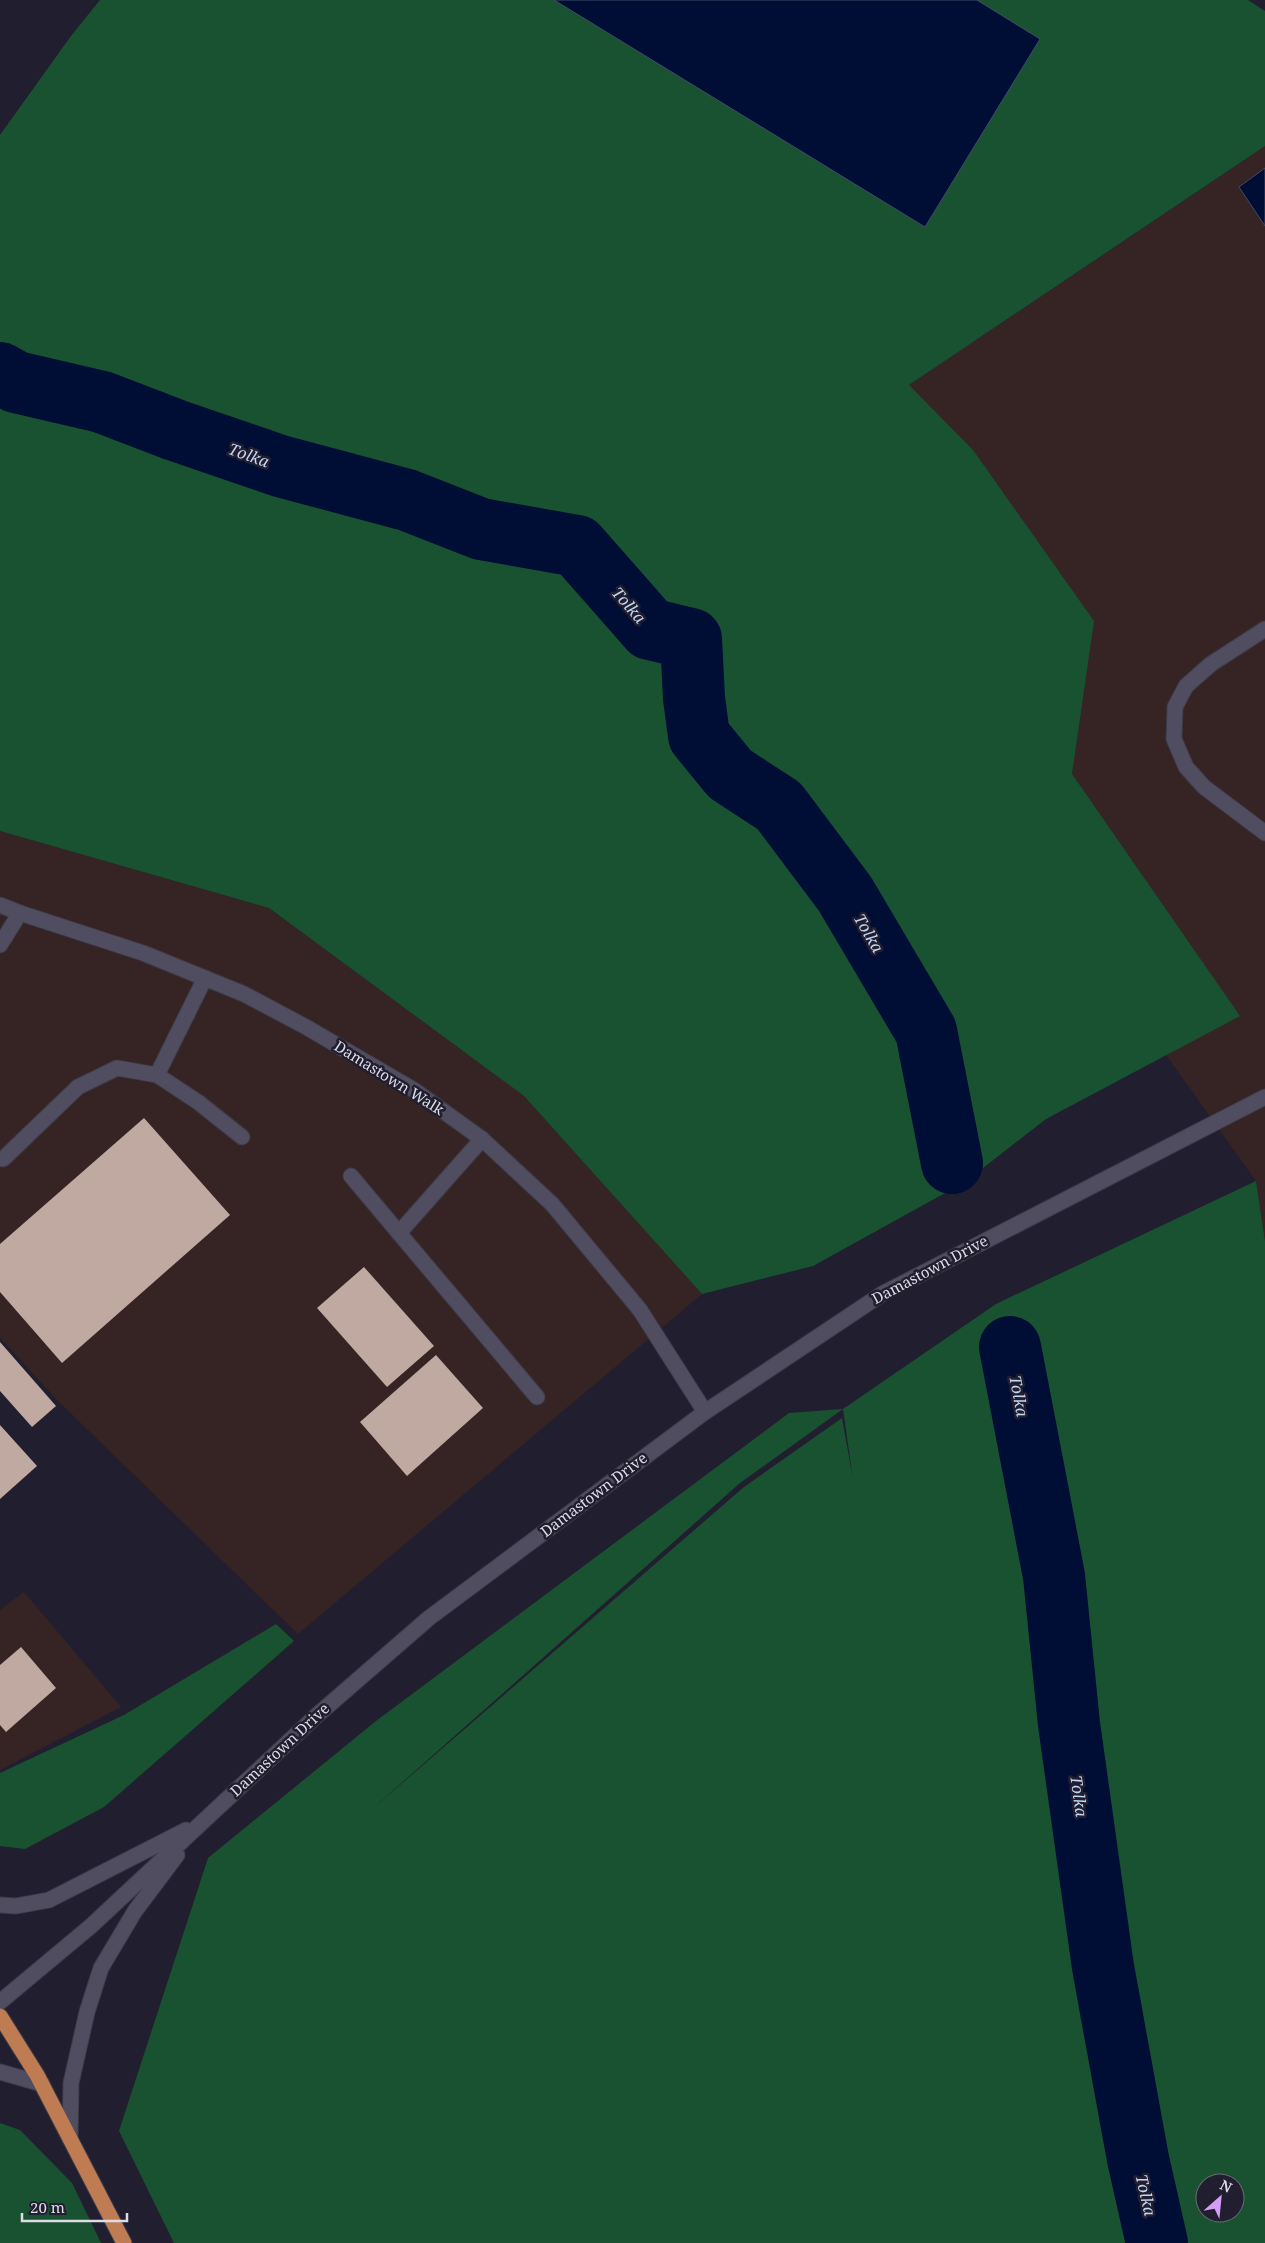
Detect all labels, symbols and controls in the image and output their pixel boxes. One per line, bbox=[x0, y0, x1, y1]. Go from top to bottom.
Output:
water label: Tolka bbox=[226, 438, 273, 473]
water label: Tolka bbox=[607, 582, 651, 629]
water label: Tolka bbox=[849, 909, 889, 957]
street label: Damastown Walk bbox=[331, 1035, 448, 1119]
street label: Damastown Drive bbox=[868, 1230, 991, 1308]
water label: Tolka bbox=[1004, 1373, 1034, 1419]
street label: Damastown Drive bbox=[536, 1448, 651, 1541]
street label: Damastown Drive bbox=[225, 1698, 333, 1800]
water label: Tolka bbox=[1065, 1774, 1093, 1819]
water label: Tolka bbox=[1131, 2172, 1162, 2219]
north arrow bbox=[1195, 2173, 1245, 2223]
text: N bbox=[1217, 2175, 1235, 2197]
scale bar bbox=[22, 2190, 128, 2222]
text: 20 m bbox=[30, 2197, 65, 2217]

